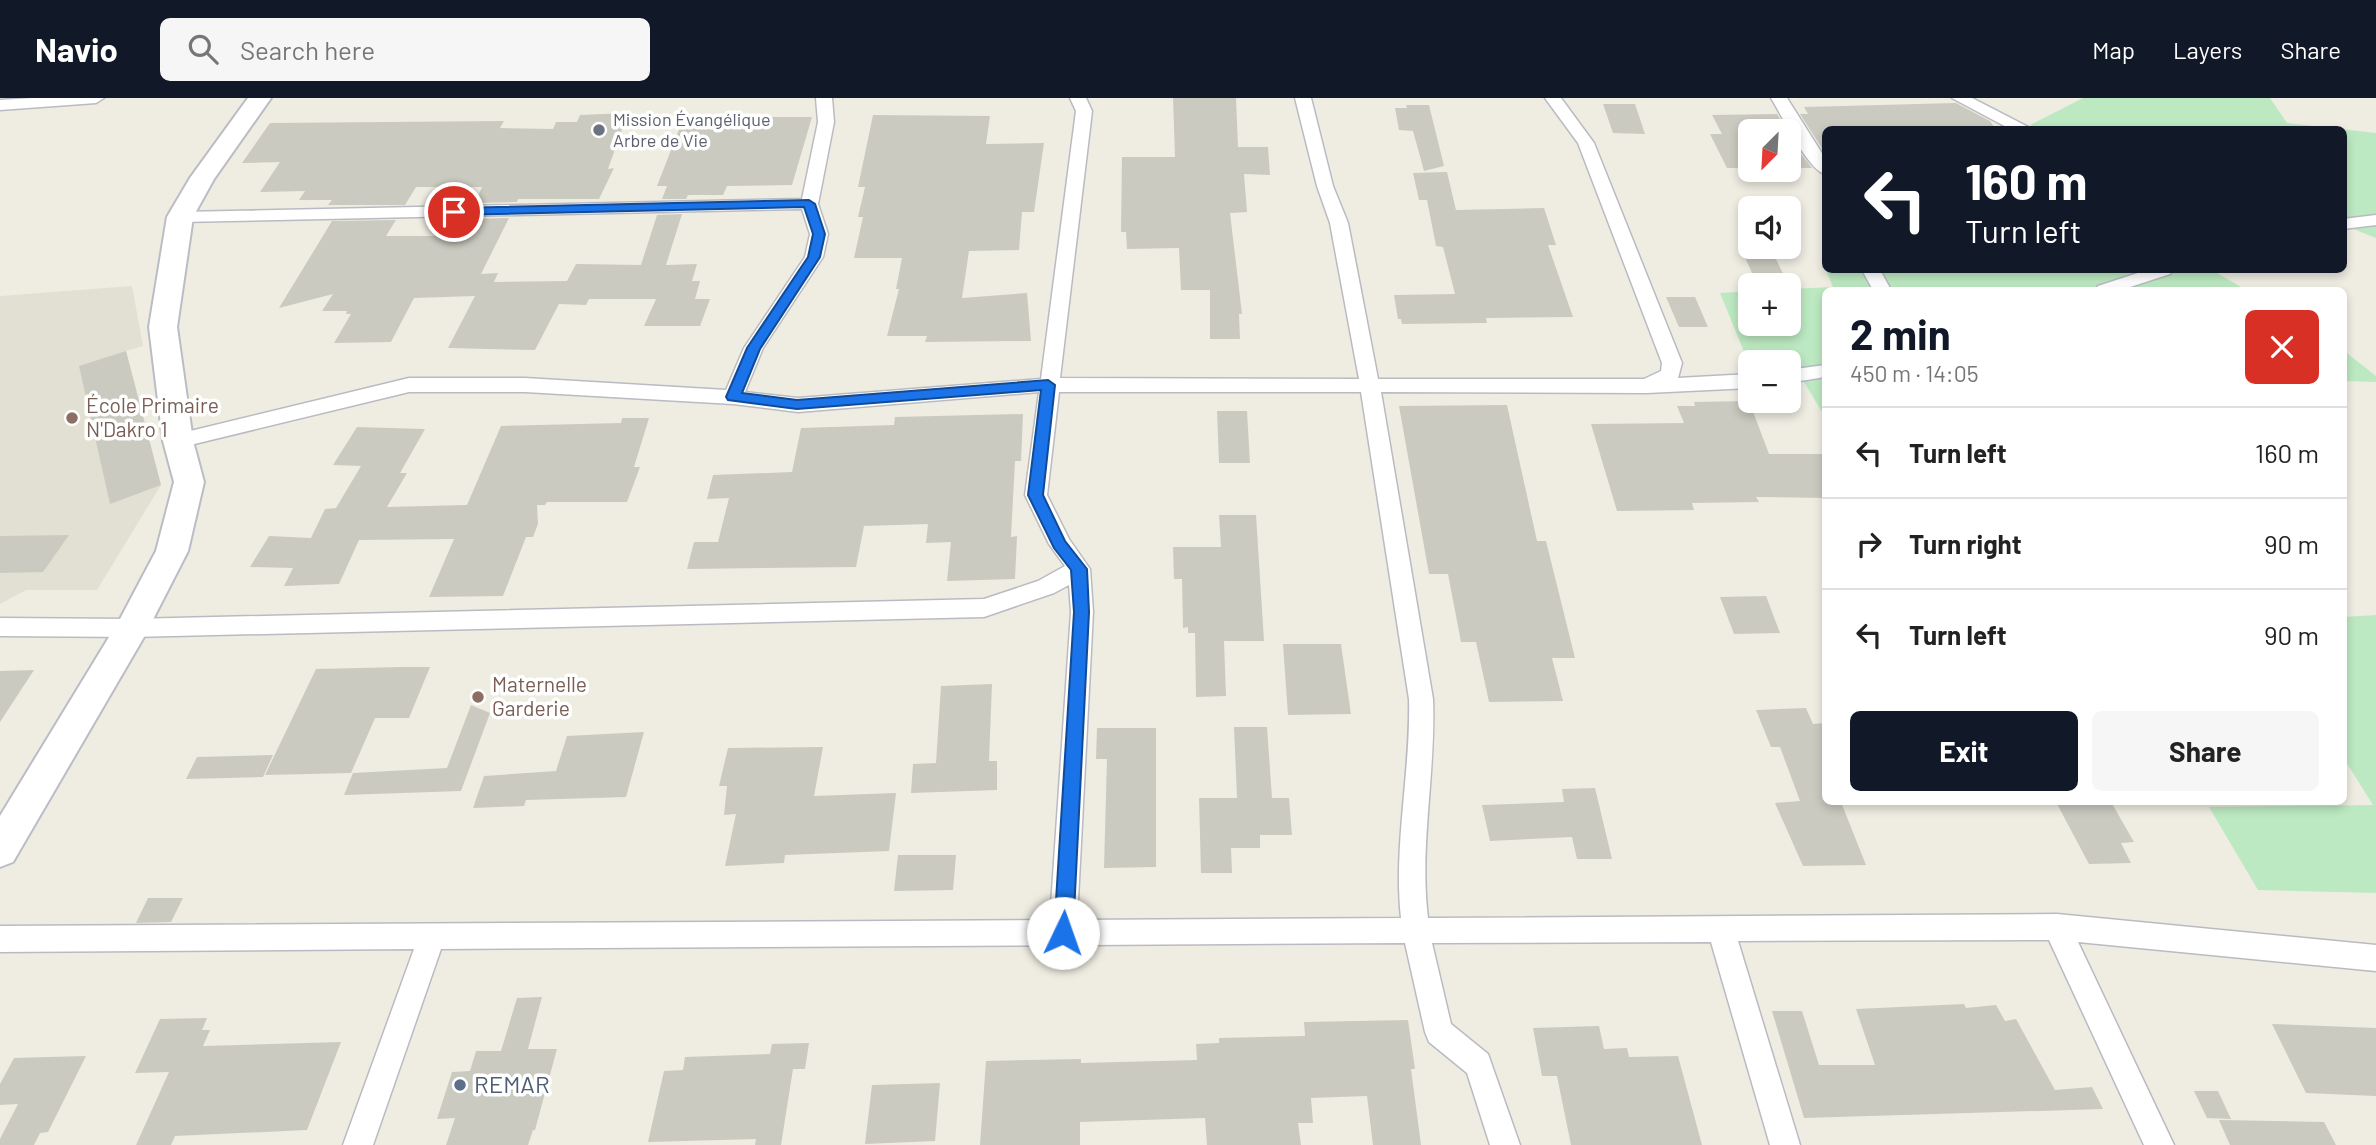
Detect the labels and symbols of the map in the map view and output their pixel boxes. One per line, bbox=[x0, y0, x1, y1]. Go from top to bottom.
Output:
place label: Mission Évangélique Arbre de Vie bbox=[613, 108, 770, 151]
north arrow bbox=[1738, 119, 1801, 182]
marker: Mission Évangélique Arbre de Vie bbox=[591, 122, 607, 138]
pin bbox=[424, 182, 484, 242]
place label: École Primaire N'Dakro 1 bbox=[86, 392, 219, 441]
marker: École Primaire N'Dakro 1 bbox=[64, 410, 80, 426]
place label: Maternelle Garderie bbox=[492, 671, 587, 720]
marker: Maternelle Garderie bbox=[470, 689, 486, 705]
position arrow bbox=[1026, 896, 1100, 970]
place label: REMAR bbox=[474, 1069, 550, 1098]
marker: REMAR bbox=[452, 1077, 468, 1093]

